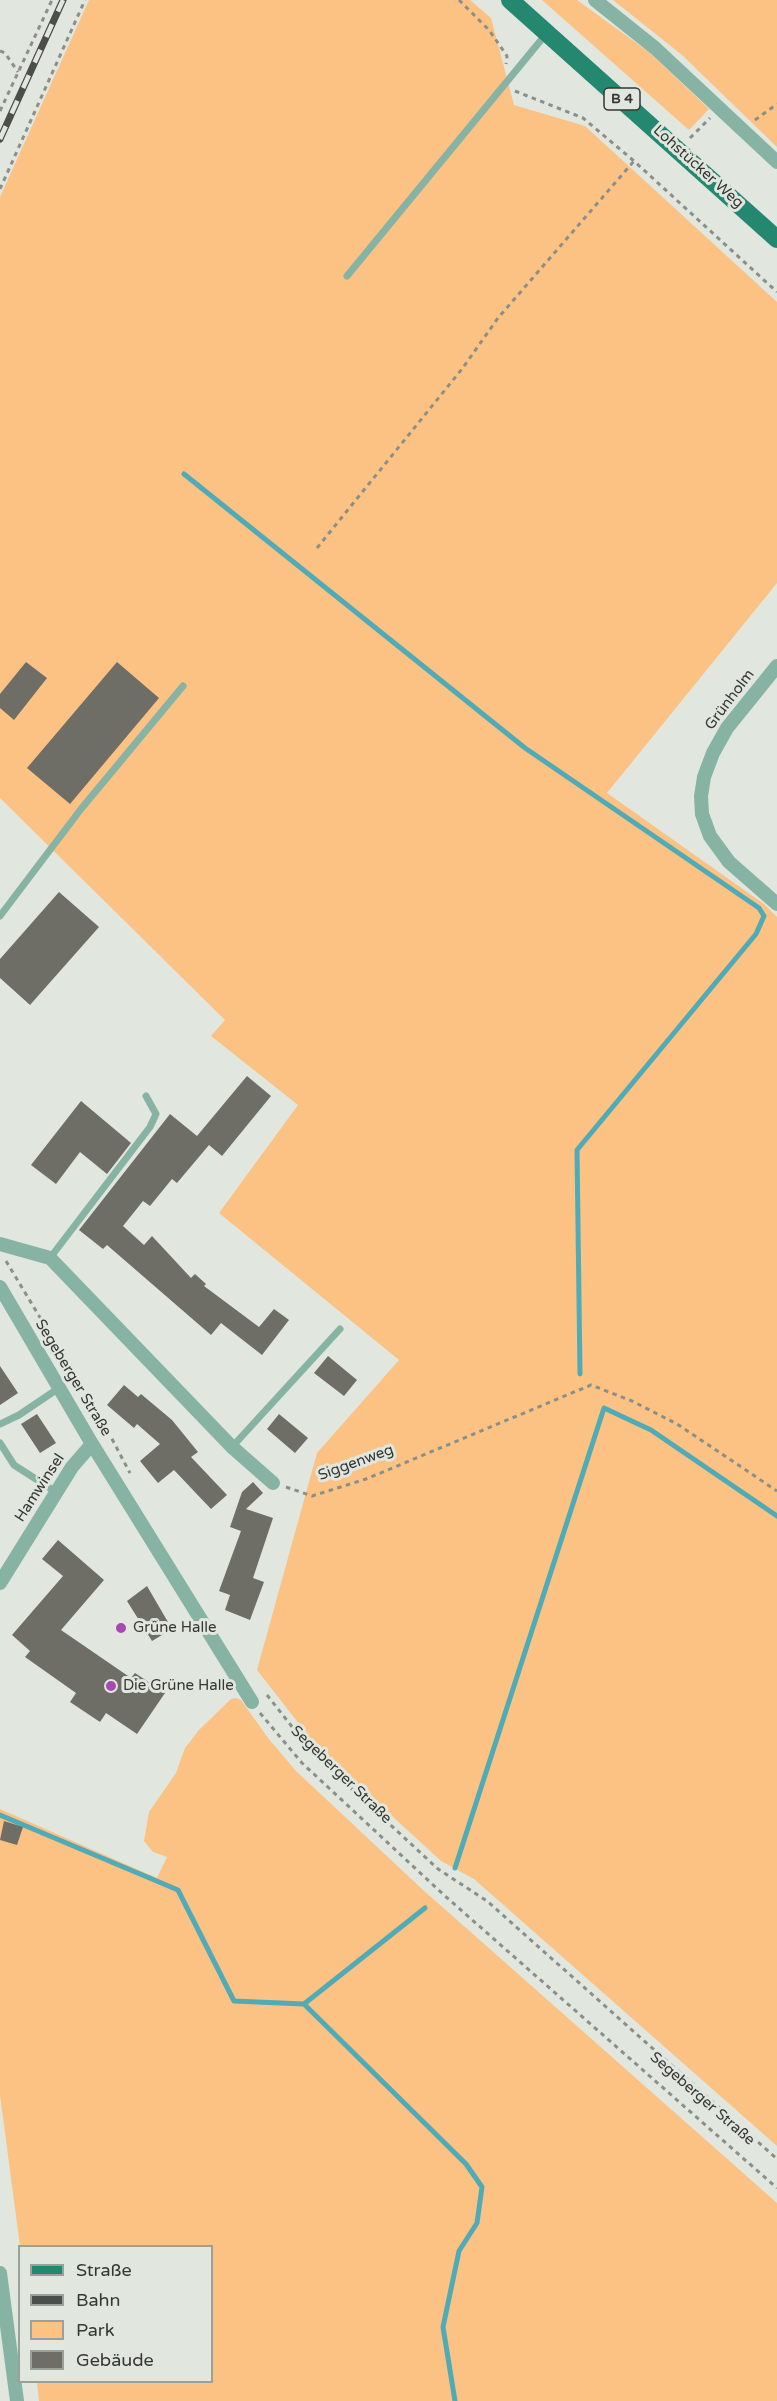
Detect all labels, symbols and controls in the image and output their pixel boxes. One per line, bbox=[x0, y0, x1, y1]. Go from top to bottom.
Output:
road number: B 4 bbox=[604, 88, 640, 110]
street label: Lohstücker Weg bbox=[649, 122, 747, 212]
street label: Grünholm bbox=[701, 666, 759, 734]
street label: Segeberger Straße bbox=[31, 1316, 115, 1440]
street label: Siggenweg bbox=[316, 1441, 396, 1485]
street label: Hamwinsel bbox=[11, 1451, 69, 1525]
place label: Grüne Halle bbox=[133, 1619, 216, 1637]
marker: Grüne Halle bbox=[114, 1621, 128, 1635]
place label: Die Grüne Halle bbox=[123, 1677, 234, 1695]
marker: Die Grüne Halle bbox=[104, 1679, 118, 1693]
street label: Segeberger Straße bbox=[287, 1722, 395, 1828]
street label: Segeberger Straße bbox=[646, 2049, 758, 2149]
legend bbox=[18, 2245, 213, 2383]
text: Straße bbox=[76, 2259, 132, 2281]
text: Bahn bbox=[76, 2289, 121, 2311]
text: Park bbox=[76, 2319, 114, 2341]
text: Gebäude bbox=[76, 2349, 154, 2371]

